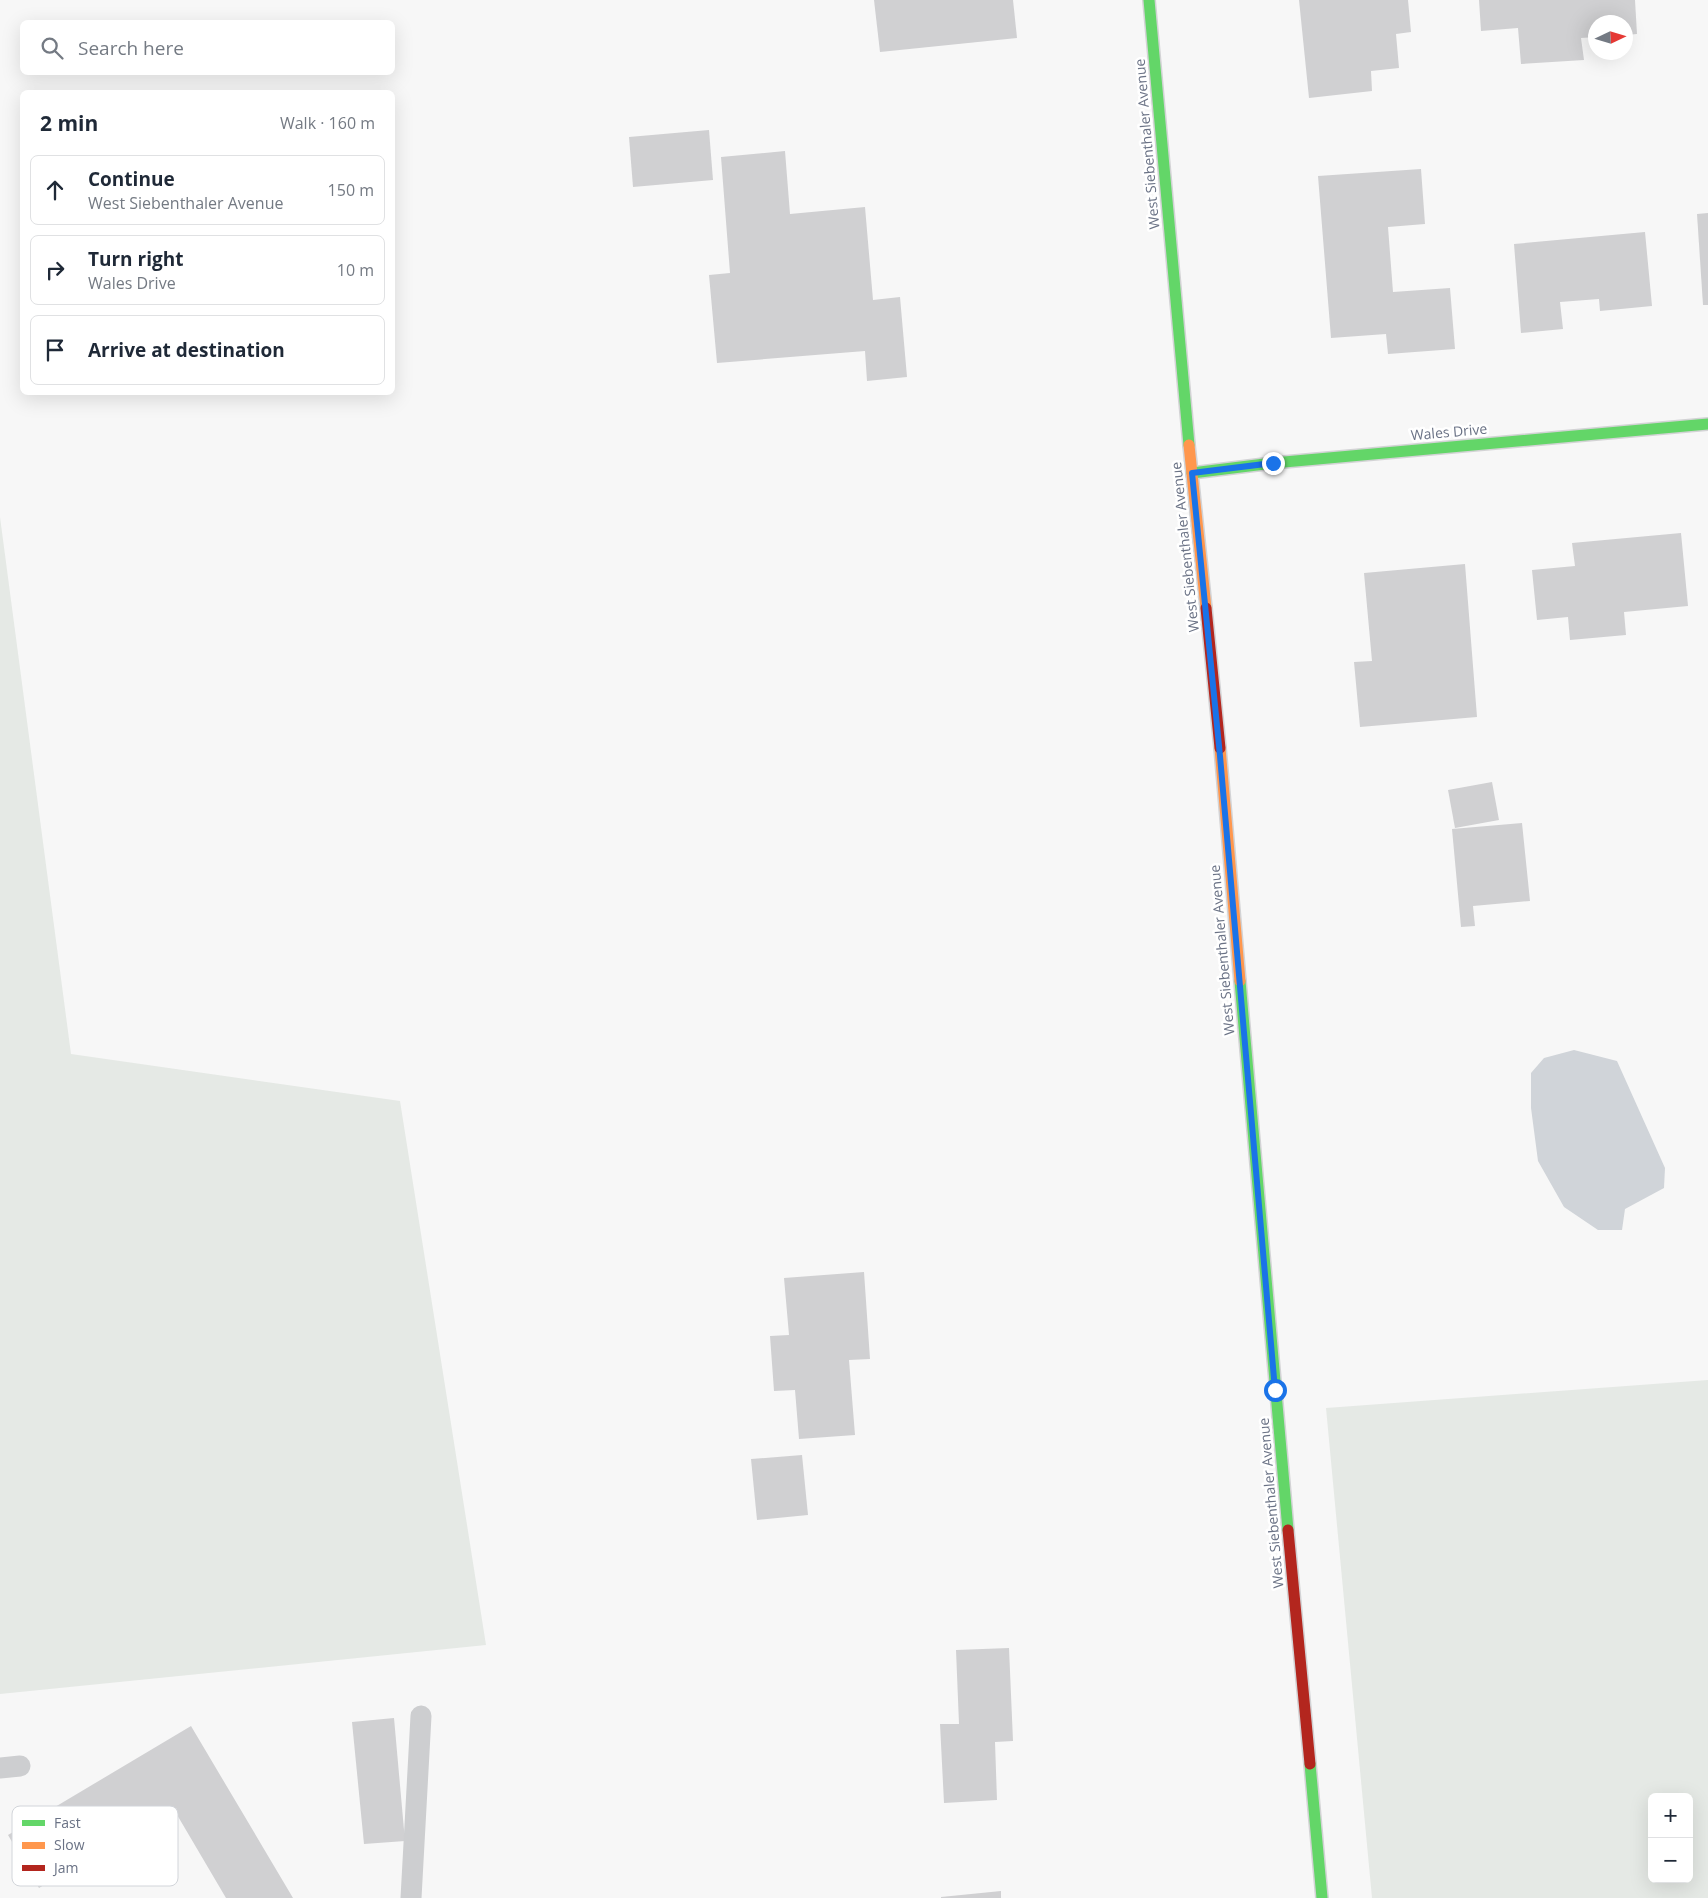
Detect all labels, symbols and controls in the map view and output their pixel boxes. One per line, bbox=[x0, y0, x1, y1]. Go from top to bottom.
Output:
north arrow bbox=[1588, 15, 1633, 60]
search box bbox=[20, 20, 395, 75]
icon: search bbox=[38, 34, 66, 62]
text: Search here bbox=[78, 35, 184, 61]
street label: West Siebenthaler Avenue bbox=[1130, 58, 1163, 230]
text: 2 min bbox=[40, 109, 98, 137]
text: Walk · 160 m bbox=[280, 112, 375, 134]
text: Continue bbox=[88, 166, 175, 192]
icon: ahead bbox=[41, 176, 69, 204]
text: 150 m bbox=[328, 179, 374, 201]
text: West Siebenthaler Avenue bbox=[88, 192, 283, 214]
text: Turn right bbox=[88, 246, 183, 272]
icon: right bbox=[41, 256, 69, 284]
text: 10 m bbox=[337, 259, 374, 281]
text: Wales Drive bbox=[88, 272, 176, 294]
icon: arrive bbox=[41, 336, 69, 364]
text: Arrive at destination bbox=[88, 337, 285, 363]
street label: Wales Drive bbox=[1410, 419, 1488, 444]
route end bbox=[1262, 452, 1285, 475]
street label: West Siebenthaler Avenue bbox=[1166, 461, 1203, 633]
street label: West Siebenthaler Avenue bbox=[1205, 864, 1238, 1036]
route start bbox=[1264, 1379, 1287, 1402]
street label: West Siebenthaler Avenue bbox=[1254, 1417, 1287, 1589]
map controls bbox=[1648, 1793, 1693, 1883]
button: + bbox=[1648, 1793, 1693, 1838]
legend bbox=[12, 1806, 178, 1886]
text: Fast bbox=[54, 1813, 81, 1832]
text: Slow bbox=[54, 1835, 85, 1854]
button: − bbox=[1648, 1838, 1693, 1883]
text: Jam bbox=[52, 1858, 79, 1877]

